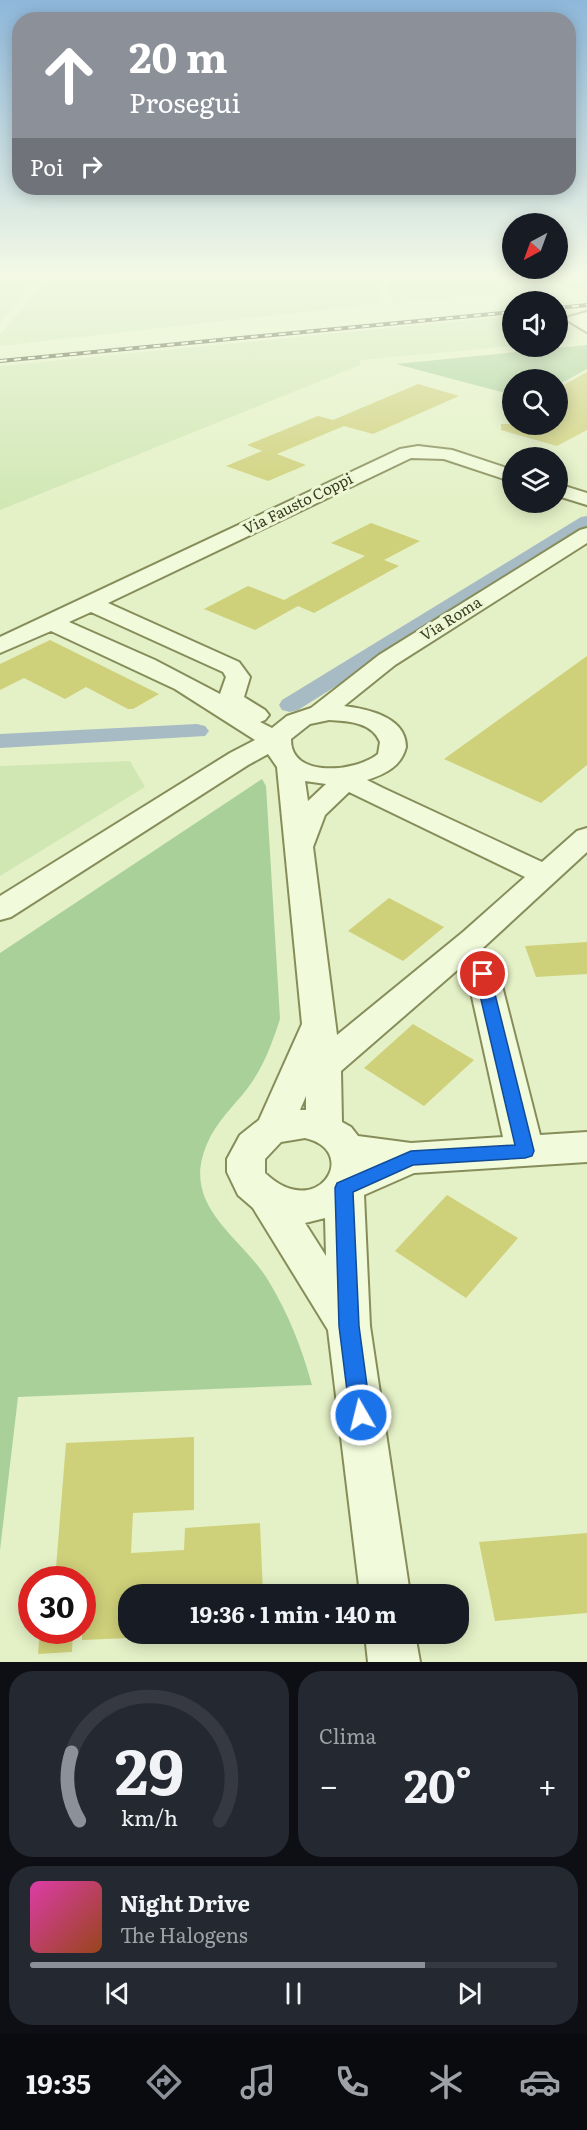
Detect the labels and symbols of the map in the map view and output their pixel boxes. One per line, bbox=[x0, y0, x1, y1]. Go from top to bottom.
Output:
north arrow bbox=[502, 213, 568, 279]
street label: Via Fausto Coppi bbox=[239, 466, 356, 539]
street label: Via Roma bbox=[415, 589, 486, 646]
pin bbox=[457, 948, 508, 999]
position arrow bbox=[329, 1383, 393, 1447]
speed limit sign: 30 bbox=[18, 1566, 96, 1644]

